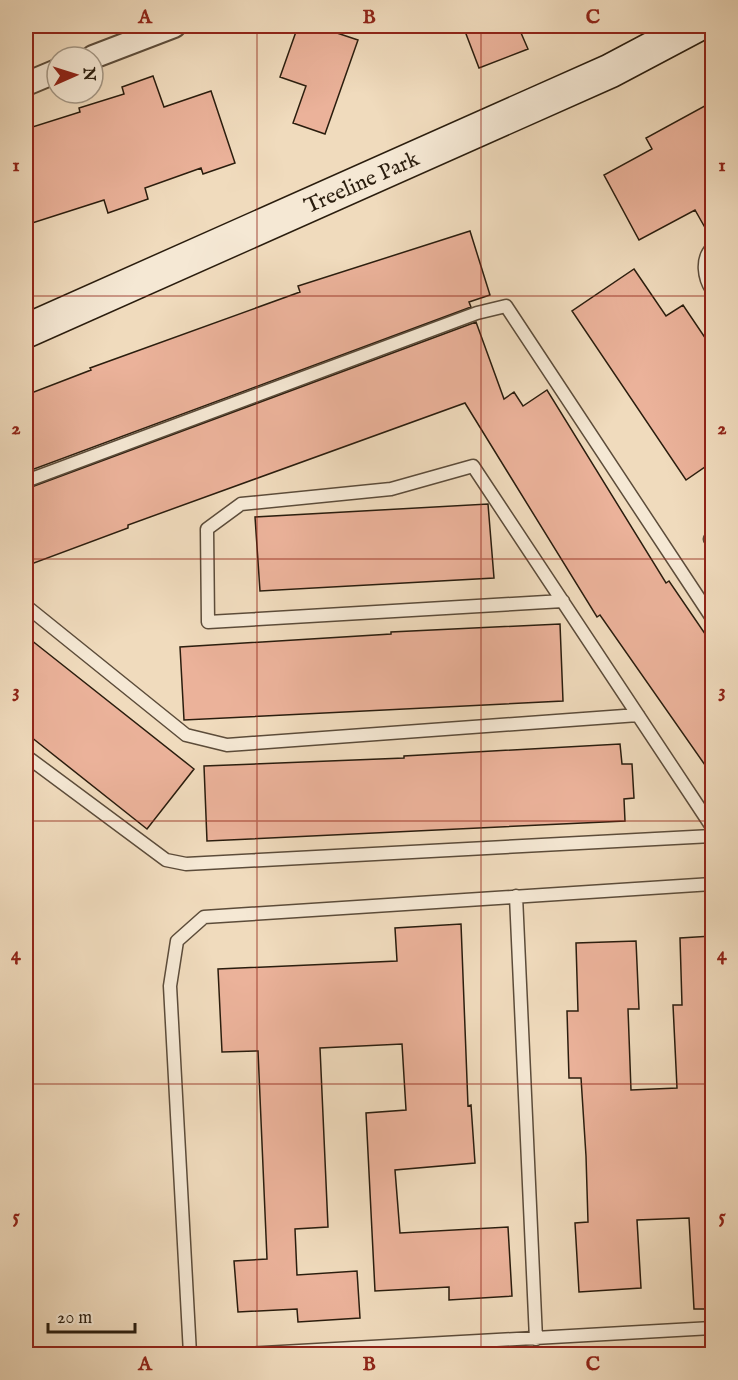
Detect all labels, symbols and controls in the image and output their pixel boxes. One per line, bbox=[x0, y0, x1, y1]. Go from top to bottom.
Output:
text: A bbox=[137, 5, 153, 30]
text: B bbox=[362, 5, 376, 30]
text: C bbox=[586, 5, 600, 30]
north arrow bbox=[45, 45, 105, 105]
text: N bbox=[78, 66, 98, 82]
street label: Treeline Park bbox=[300, 145, 424, 221]
text: 1 bbox=[12, 153, 20, 178]
text: 1 bbox=[718, 153, 726, 178]
text: 2 bbox=[11, 416, 21, 441]
text: 2 bbox=[717, 416, 727, 441]
text: 3 bbox=[12, 679, 20, 704]
text: 3 bbox=[718, 679, 726, 704]
text: 4 bbox=[11, 942, 22, 967]
text: 4 bbox=[717, 942, 728, 967]
text: 5 bbox=[12, 1204, 20, 1229]
text: 5 bbox=[718, 1204, 726, 1229]
scale bar bbox=[48, 1296, 135, 1334]
text: 20 m bbox=[57, 1307, 92, 1330]
text: A bbox=[137, 1352, 153, 1377]
text: B bbox=[362, 1352, 376, 1377]
text: C bbox=[586, 1352, 600, 1377]

